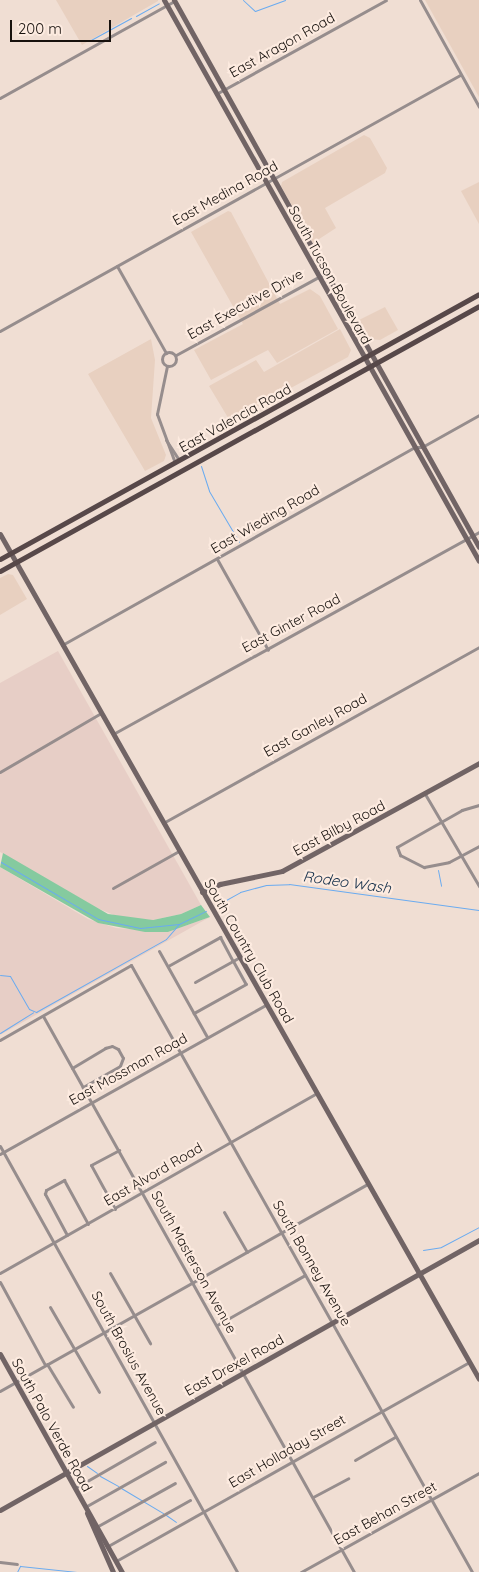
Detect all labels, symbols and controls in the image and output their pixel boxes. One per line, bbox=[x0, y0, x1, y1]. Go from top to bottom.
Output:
street label: East Aragon Road bbox=[226, 9, 338, 81]
scale bar bbox=[12, 10, 114, 42]
text: 200 m bbox=[18, 19, 62, 38]
street label: East Medina Road bbox=[169, 157, 281, 229]
street label: South Tucson Boulevard bbox=[285, 203, 375, 347]
street label: East Executive Drive bbox=[184, 265, 306, 343]
street label: East Valencia Road bbox=[176, 380, 294, 456]
street label: East Wieding Road bbox=[208, 481, 322, 557]
street label: East Ginter Road bbox=[239, 590, 343, 656]
street label: East Ganley Road bbox=[260, 690, 370, 760]
street label: East Bilby Road bbox=[290, 797, 388, 859]
water label: Rodeo Wash bbox=[302, 867, 392, 897]
street label: South Country Club Road bbox=[201, 876, 297, 1026]
street label: East Mossman Road bbox=[66, 1030, 190, 1108]
street label: East Alvord Road bbox=[101, 1139, 205, 1209]
street label: South Masterson Avenue bbox=[148, 1188, 240, 1336]
street label: South Bonney Avenue bbox=[269, 1197, 355, 1329]
street label: South Brosius Avenue bbox=[88, 1288, 170, 1418]
street label: East Drexel Road bbox=[181, 1331, 287, 1399]
street label: South Palo Verde Road bbox=[8, 1355, 96, 1495]
street label: East Holladay Street bbox=[226, 1411, 348, 1491]
street label: East Behan Street bbox=[331, 1478, 439, 1548]

